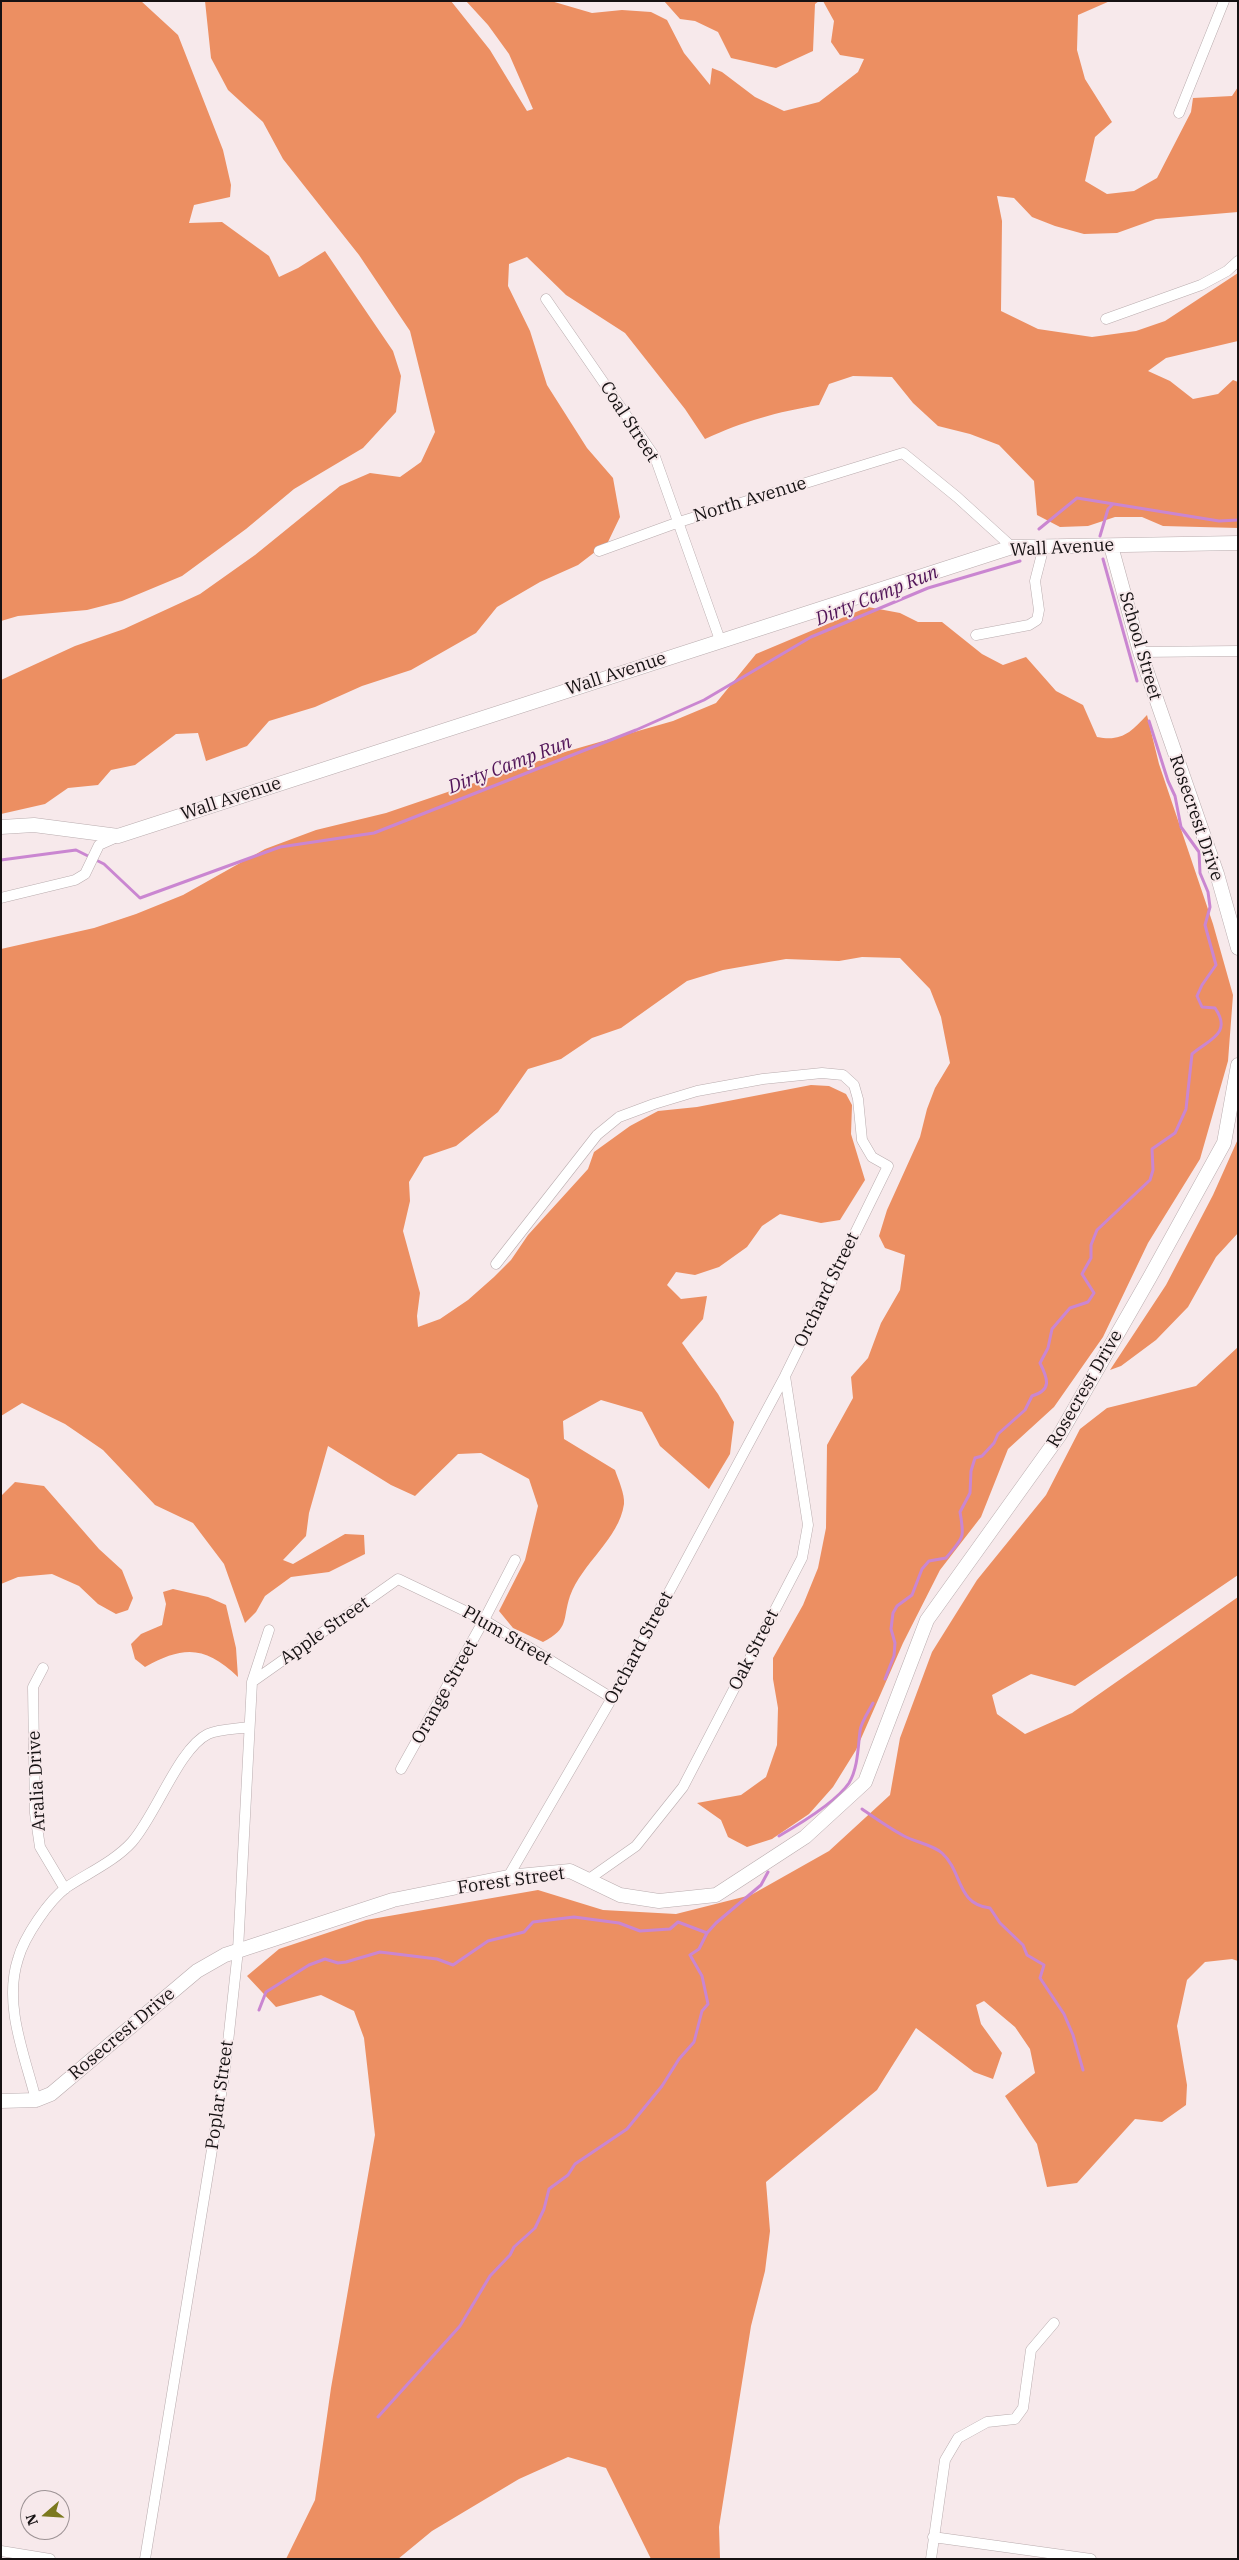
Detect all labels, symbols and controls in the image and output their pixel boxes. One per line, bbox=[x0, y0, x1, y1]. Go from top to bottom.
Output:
street label: Coal Street bbox=[595, 378, 663, 466]
street label: North Avenue bbox=[691, 473, 809, 527]
street label: Wall Avenue bbox=[1009, 534, 1115, 562]
water label: Dirty Camp Run bbox=[812, 561, 942, 631]
street label: School Street bbox=[1114, 589, 1166, 703]
street label: Wall Avenue bbox=[563, 648, 669, 700]
water label: Dirty Camp Run bbox=[445, 731, 575, 799]
street label: Rosecrest Drive bbox=[1164, 752, 1228, 884]
street label: Wall Avenue bbox=[178, 773, 284, 825]
street label: Orchard Street bbox=[790, 1229, 864, 1351]
street label: Rosecrest Drive bbox=[1043, 1326, 1127, 1452]
street label: Orchard Street bbox=[600, 1588, 678, 1708]
street label: Apple Street bbox=[276, 1592, 374, 1670]
street label: Plum Street bbox=[458, 1602, 556, 1670]
street label: Oak Street bbox=[724, 1606, 784, 1694]
street label: Orange Street bbox=[407, 1636, 483, 1748]
street label: Aralia Drive bbox=[24, 1730, 50, 1832]
street label: Forest Street bbox=[456, 1863, 566, 1899]
street label: Rosecrest Drive bbox=[65, 1983, 179, 2085]
street label: Poplar Street bbox=[202, 2039, 238, 2151]
north arrow bbox=[20, 2490, 70, 2540]
text: N bbox=[21, 2511, 42, 2528]

